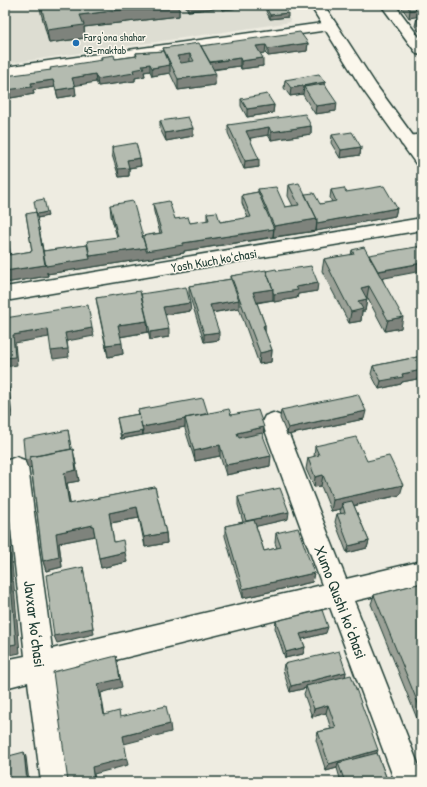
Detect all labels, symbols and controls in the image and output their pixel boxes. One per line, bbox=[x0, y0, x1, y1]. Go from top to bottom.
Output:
place label: Farg'ona shahar 45-maktab bbox=[83, 30, 147, 57]
marker: Farg'ona shahar 45-maktab bbox=[71, 38, 81, 48]
street label: Yosh Kuch koʻchasi bbox=[170, 244, 258, 276]
street label: Xumo Qushi koʻchasi bbox=[309, 542, 373, 662]
street label: Javxar koʻchasi bbox=[19, 579, 51, 669]

